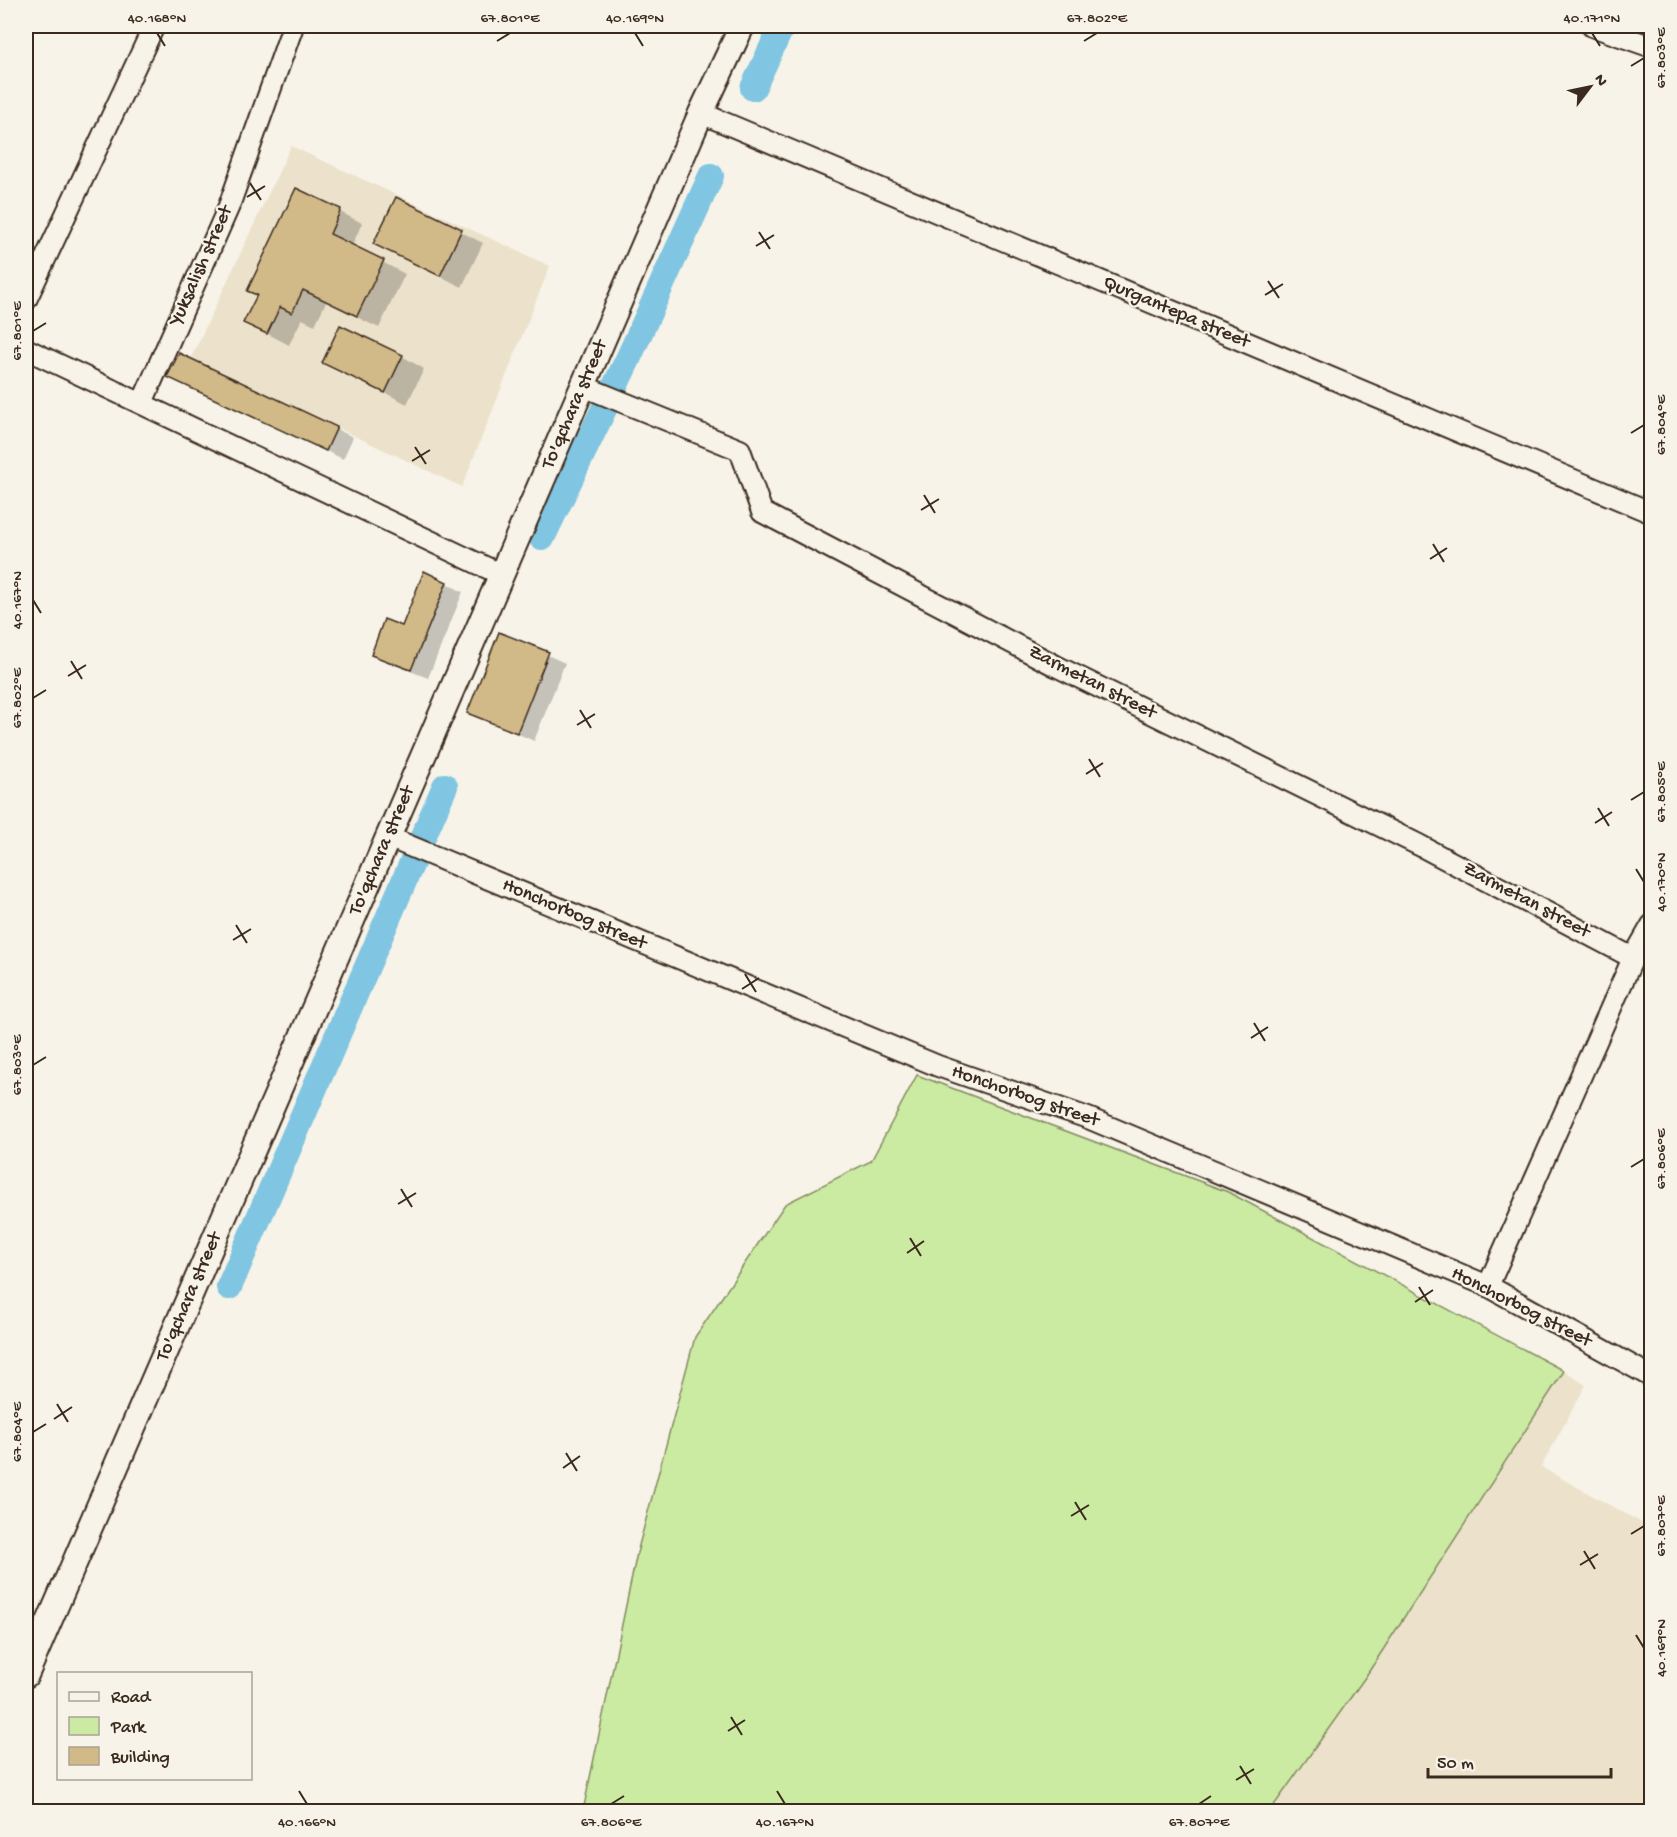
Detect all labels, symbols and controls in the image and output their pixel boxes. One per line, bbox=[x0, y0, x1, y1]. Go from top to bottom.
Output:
text: 40.168°N bbox=[128, 10, 187, 28]
text: 67.801°E bbox=[480, 10, 540, 28]
text: 40.169°N bbox=[606, 10, 664, 28]
text: 67.802°E bbox=[1067, 10, 1128, 28]
text: 40.171°N bbox=[1564, 10, 1621, 28]
text: 67.803°E bbox=[1653, 27, 1671, 88]
north arrow bbox=[1560, 57, 1620, 117]
text: N bbox=[1589, 71, 1611, 91]
street label: Yuksalish street bbox=[164, 201, 239, 331]
street label: Qurgantepa street bbox=[1099, 272, 1255, 355]
text: 67.801°E bbox=[9, 301, 27, 361]
street label: To'qchara street bbox=[537, 335, 614, 473]
text: 67.804°E bbox=[1653, 394, 1671, 455]
text: 40.167°N bbox=[9, 571, 27, 629]
street label: Zarmetan street bbox=[1024, 641, 1161, 726]
text: 67.802°E bbox=[9, 667, 27, 728]
text: 67.805°E bbox=[1653, 761, 1671, 822]
street label: To'qchara street bbox=[344, 781, 421, 920]
text: 40.170°N bbox=[1653, 852, 1671, 912]
street label: Zarmetan street bbox=[1459, 858, 1595, 945]
street label: Honchorbog street bbox=[498, 874, 651, 957]
text: 67.803°E bbox=[9, 1034, 27, 1095]
street label: Honchorbog street bbox=[948, 1061, 1104, 1134]
text: 67.806°E bbox=[1653, 1128, 1671, 1189]
street label: To'qchara street bbox=[151, 1227, 228, 1366]
street label: Honchorbog street bbox=[1447, 1263, 1597, 1354]
text: 67.804°E bbox=[9, 1401, 27, 1462]
text: 67.807°E bbox=[1653, 1495, 1671, 1556]
text: 40.169°N bbox=[1653, 1619, 1671, 1677]
legend bbox=[57, 1672, 252, 1780]
text: Road bbox=[111, 1688, 152, 1709]
text: Park bbox=[110, 1718, 147, 1739]
scale bar bbox=[1428, 1741, 1611, 1779]
text: Building bbox=[110, 1748, 170, 1769]
text: 50 m bbox=[1437, 1754, 1474, 1775]
text: 40.166°N bbox=[278, 1814, 336, 1832]
text: 67.806°E bbox=[581, 1814, 642, 1832]
text: 40.167°N bbox=[756, 1814, 814, 1832]
text: 67.807°E bbox=[1169, 1814, 1230, 1832]

